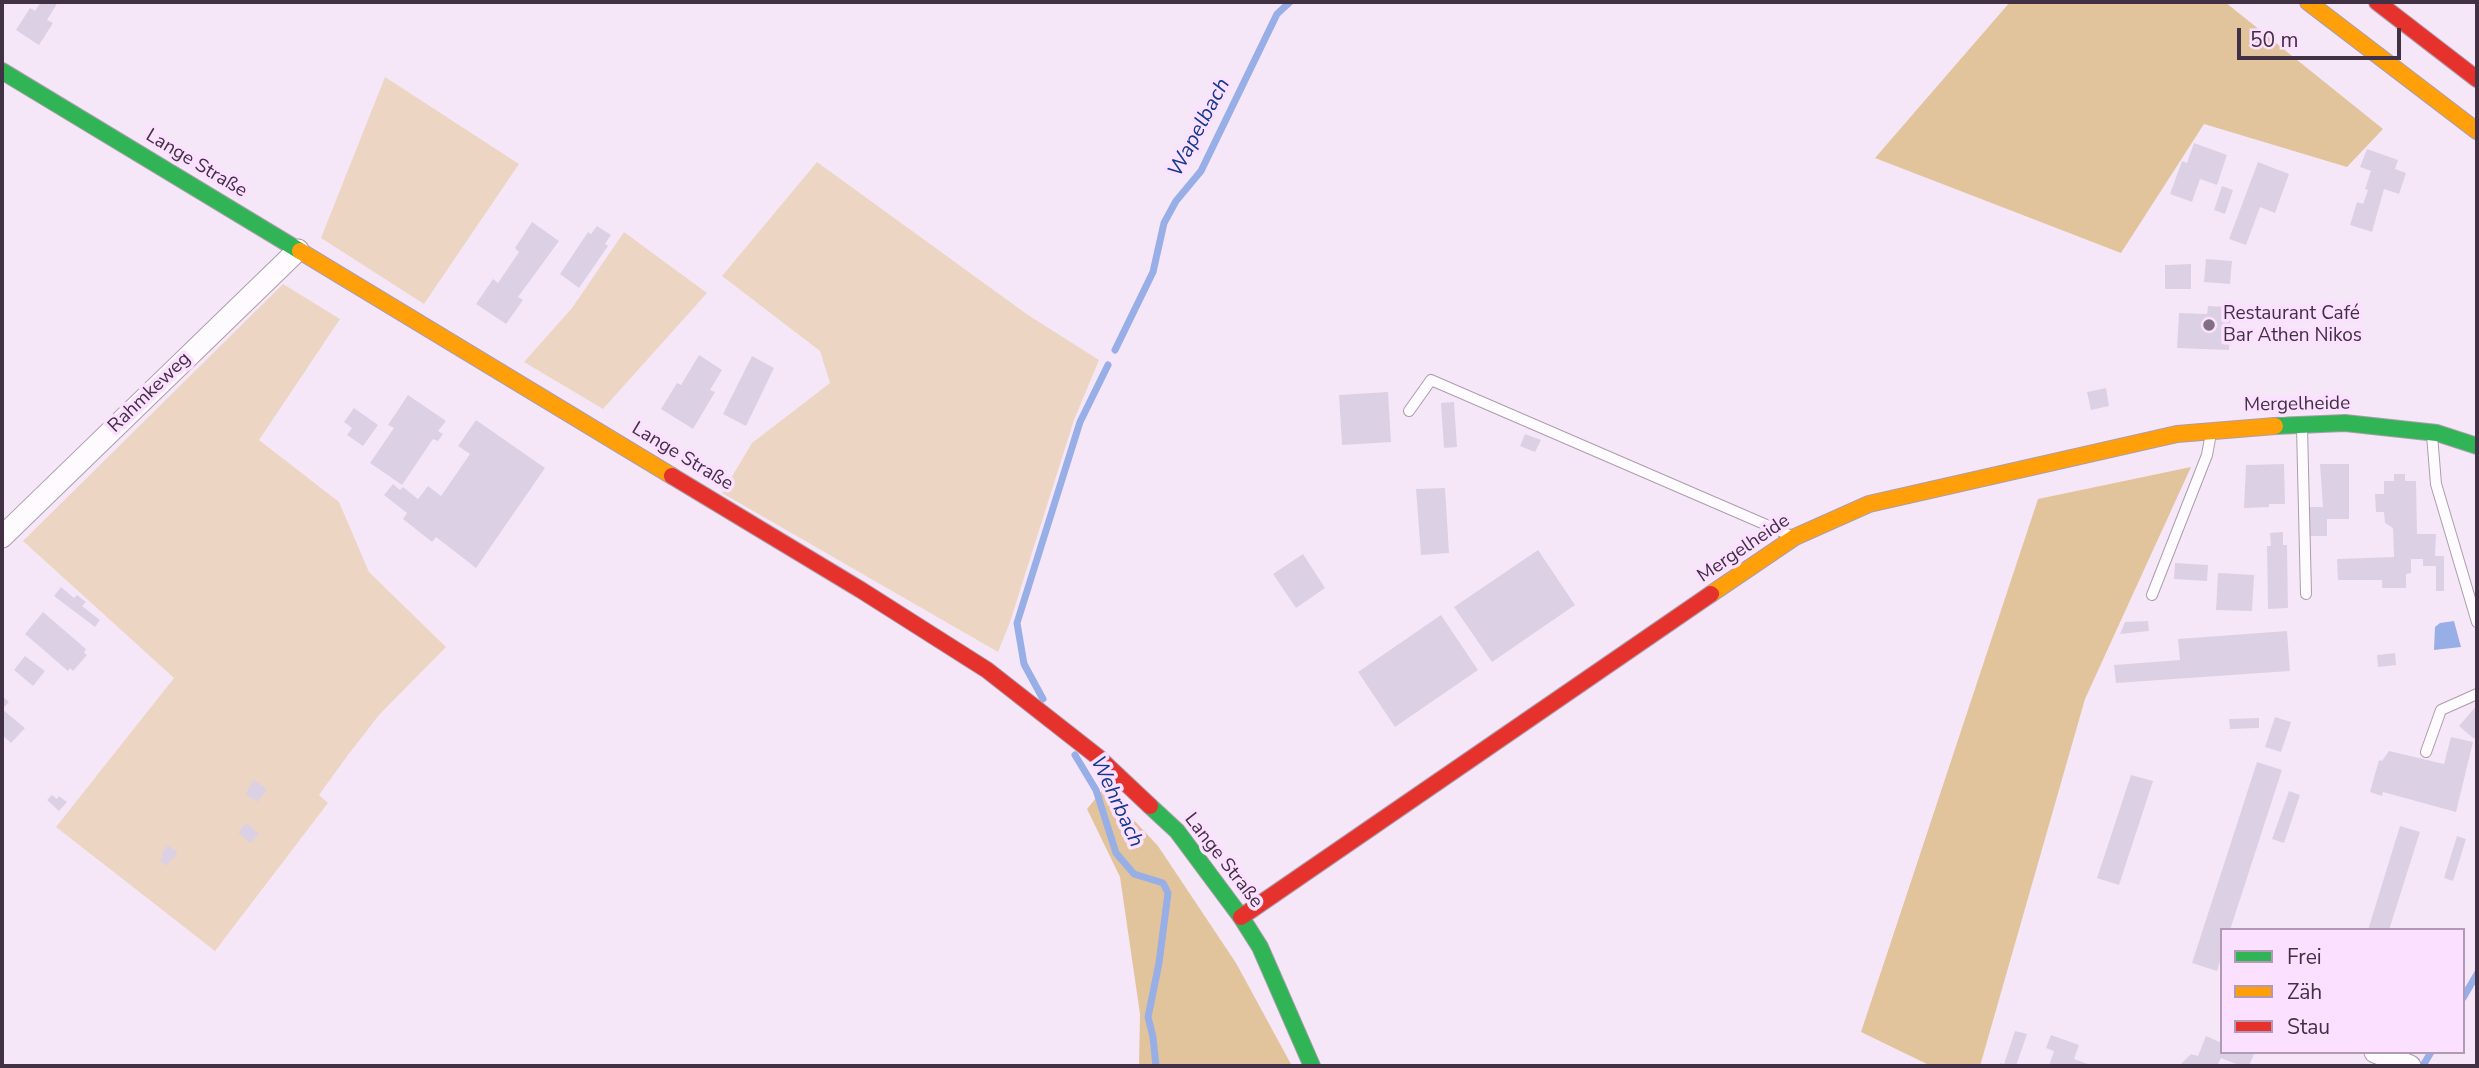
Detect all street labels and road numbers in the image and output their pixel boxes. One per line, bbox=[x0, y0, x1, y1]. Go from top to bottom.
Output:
street label: Lange Straße bbox=[141, 125, 251, 203]
street label: Rahmkeweg bbox=[104, 348, 196, 438]
street label: Mergelheide bbox=[2244, 393, 2350, 417]
street label: Lange Straße bbox=[627, 418, 737, 496]
street label: Mergelheide bbox=[1694, 510, 1794, 588]
street label: Lange Straße bbox=[1179, 809, 1267, 913]

